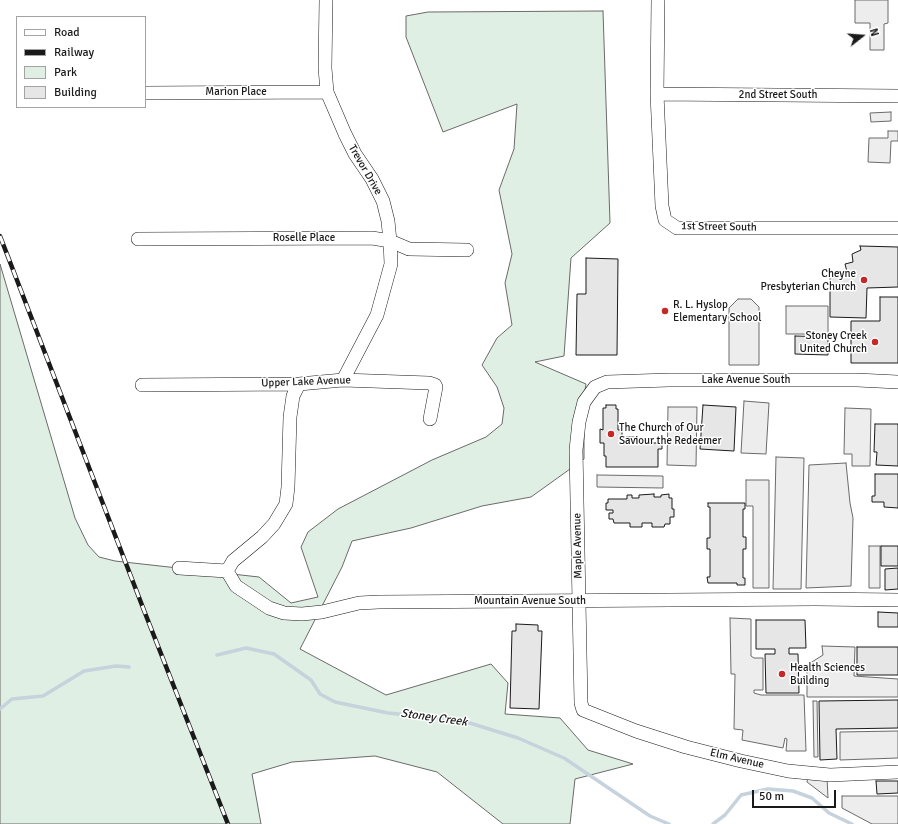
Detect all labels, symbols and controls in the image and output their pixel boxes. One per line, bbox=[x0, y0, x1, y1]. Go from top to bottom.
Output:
legend bbox=[16, 16, 146, 108]
north arrow bbox=[842, 16, 882, 56]
text: Road bbox=[54, 25, 80, 40]
text: N bbox=[867, 27, 881, 38]
text: Railway bbox=[54, 45, 94, 60]
text: Park bbox=[54, 65, 77, 80]
text: Building bbox=[54, 85, 97, 100]
street label: Marion Place bbox=[205, 85, 267, 99]
street label: 2nd Street South bbox=[739, 88, 817, 102]
street label: Trevor Drive bbox=[345, 143, 385, 197]
street label: 1st Street South bbox=[681, 220, 757, 234]
street label: Roselle Place bbox=[273, 231, 335, 245]
place label: Cheyne Presbyterian Church bbox=[761, 267, 856, 293]
marker: Cheyne Presbyterian Church bbox=[859, 275, 869, 285]
place label: R. L. Hyslop Elementary School bbox=[673, 298, 761, 324]
marker: R. L. Hyslop Elementary School bbox=[660, 306, 670, 316]
place label: Stoney Creek United Church bbox=[800, 329, 867, 355]
marker: Stoney Creek United Church bbox=[870, 337, 880, 347]
street label: Lake Avenue South bbox=[702, 373, 790, 387]
street label: Upper Lake Avenue bbox=[261, 374, 351, 390]
place label: The Church of Our Saviour the Redeemer bbox=[619, 421, 721, 447]
marker: The Church of Our Saviour the Redeemer bbox=[606, 429, 616, 439]
street label: Maple Avenue bbox=[571, 513, 585, 579]
street label: Mountain Avenue South bbox=[474, 594, 586, 608]
place label: Health Sciences Building bbox=[790, 661, 865, 687]
marker: Health Sciences Building bbox=[777, 669, 787, 679]
water label: Stoney Creek bbox=[400, 706, 468, 730]
street label: Elm Avenue bbox=[709, 746, 765, 772]
scale bar bbox=[754, 782, 838, 808]
text: 50 m bbox=[759, 789, 784, 804]

